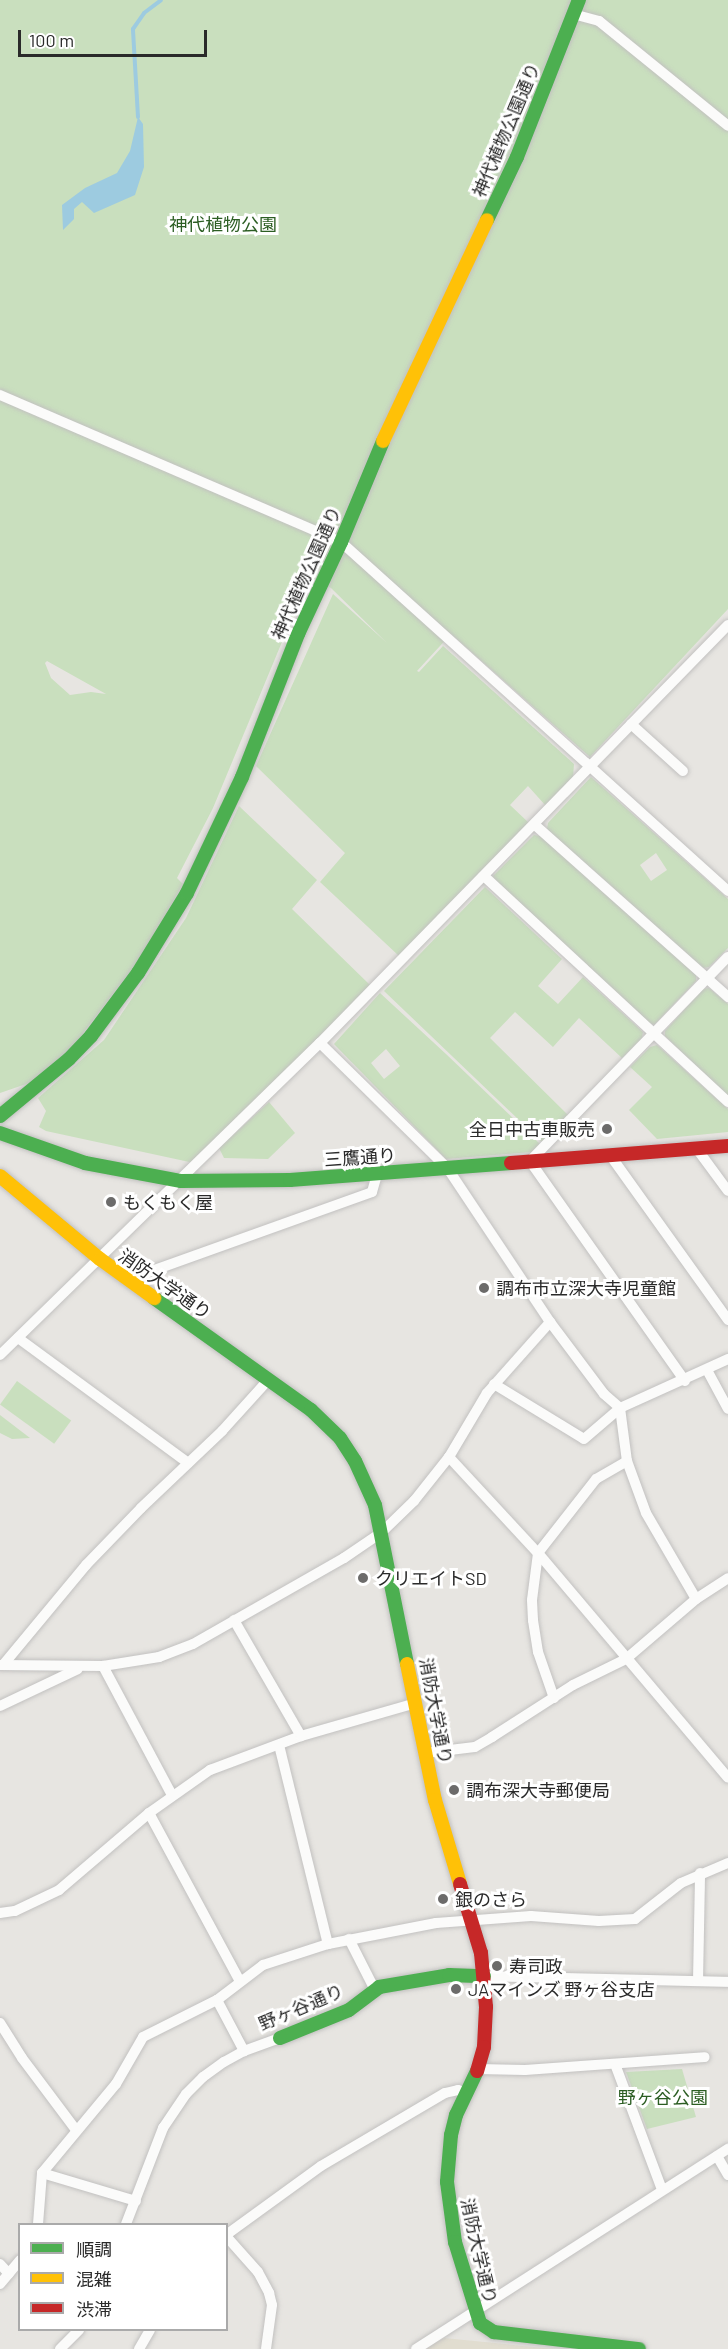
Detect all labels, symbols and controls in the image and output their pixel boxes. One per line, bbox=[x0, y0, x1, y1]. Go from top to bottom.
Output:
scale bar bbox=[21, 18, 210, 56]
text: 100 m bbox=[29, 29, 74, 51]
street label: 神代植物公園通り bbox=[468, 60, 544, 200]
park label: 神代植物公園 bbox=[169, 213, 277, 235]
street label: 神代植物公園通り bbox=[267, 503, 345, 643]
place label: 全日中古車販売 bbox=[469, 1118, 595, 1140]
marker: 全日中古車販売 bbox=[600, 1122, 614, 1136]
street label: 三鷹通り bbox=[323, 1144, 397, 1170]
place label: もくもく屋 bbox=[123, 1191, 213, 1213]
marker: もくもく屋 bbox=[104, 1195, 118, 1209]
street label: 消防大学通り bbox=[115, 1244, 215, 1324]
place label: 調布市立深大寺児童館 bbox=[496, 1277, 676, 1299]
marker: 調布市立深大寺児童館 bbox=[477, 1281, 491, 1295]
place label: クリエイトSD bbox=[375, 1567, 487, 1589]
marker: クリエイトSD bbox=[356, 1571, 370, 1585]
street label: 消防大学通り bbox=[415, 1656, 457, 1766]
place label: 調布深大寺郵便局 bbox=[466, 1779, 610, 1801]
marker: 調布深大寺郵便局 bbox=[447, 1783, 461, 1797]
place label: 銀のさら bbox=[455, 1888, 527, 1910]
marker: 銀のさら bbox=[436, 1892, 450, 1906]
place label: 寿司政 bbox=[509, 1955, 563, 1977]
marker: 寿司政 bbox=[490, 1959, 504, 1973]
place label: JAマインズ 野ヶ谷支店 bbox=[468, 1978, 655, 2000]
street label: 野ヶ谷通り bbox=[255, 1979, 347, 2035]
marker: JAマインズ 野ヶ谷支店 bbox=[449, 1982, 463, 1996]
park label: 野ヶ谷公園 bbox=[618, 2086, 708, 2108]
street label: 消防大学通り bbox=[456, 2196, 502, 2306]
legend bbox=[18, 2223, 228, 2331]
text: 順調 bbox=[76, 2238, 112, 2260]
text: 混雑 bbox=[76, 2268, 112, 2290]
text: 渋滞 bbox=[76, 2298, 112, 2320]

